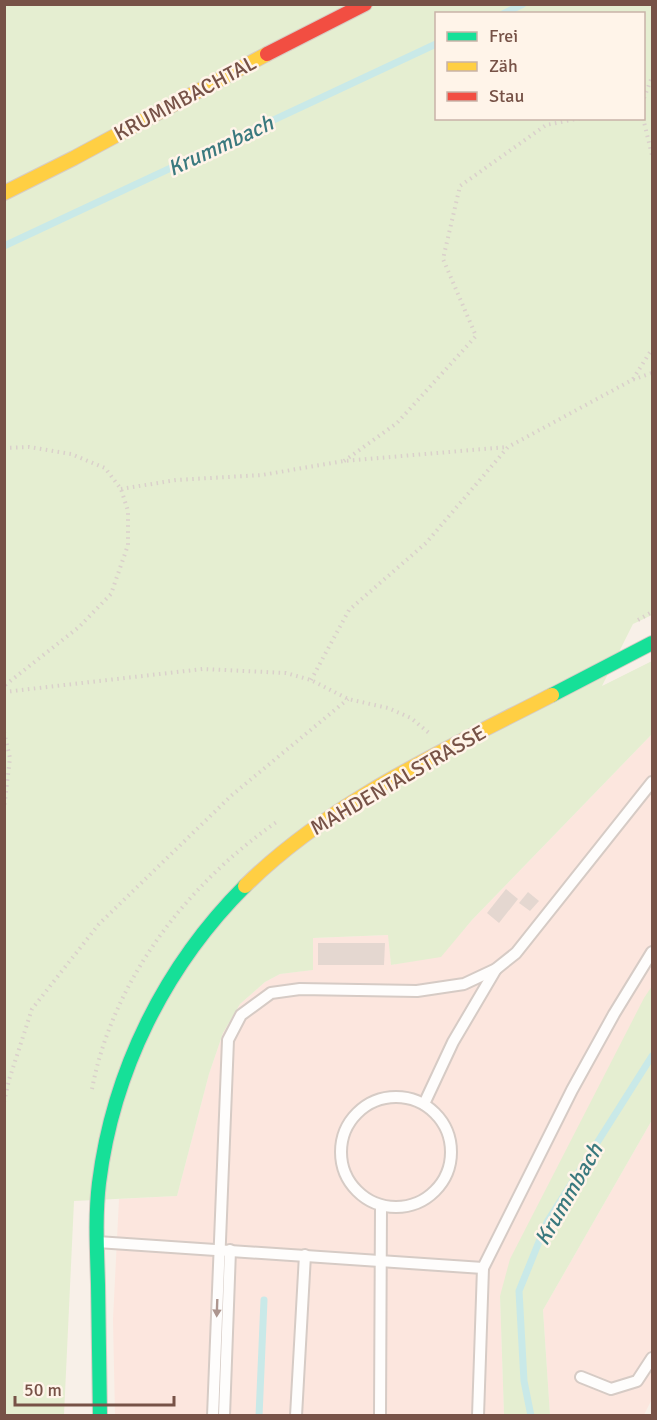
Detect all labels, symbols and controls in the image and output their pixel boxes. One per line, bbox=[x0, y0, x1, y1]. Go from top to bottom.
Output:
legend bbox=[435, 12, 645, 120]
text: Frei bbox=[489, 25, 518, 47]
street label: KRUMMBACHTAL bbox=[109, 49, 261, 146]
text: Zäh bbox=[489, 55, 518, 77]
text: Stau bbox=[489, 85, 524, 107]
water label: Krummbach bbox=[163, 109, 278, 182]
street label: MAHDENTALSTRASSE bbox=[306, 719, 490, 841]
water label: Krummbach bbox=[528, 1138, 609, 1250]
one-way arrow bbox=[212, 1298, 221, 1317]
scale bar bbox=[15, 1369, 174, 1407]
text: 50 m bbox=[24, 1379, 62, 1401]

